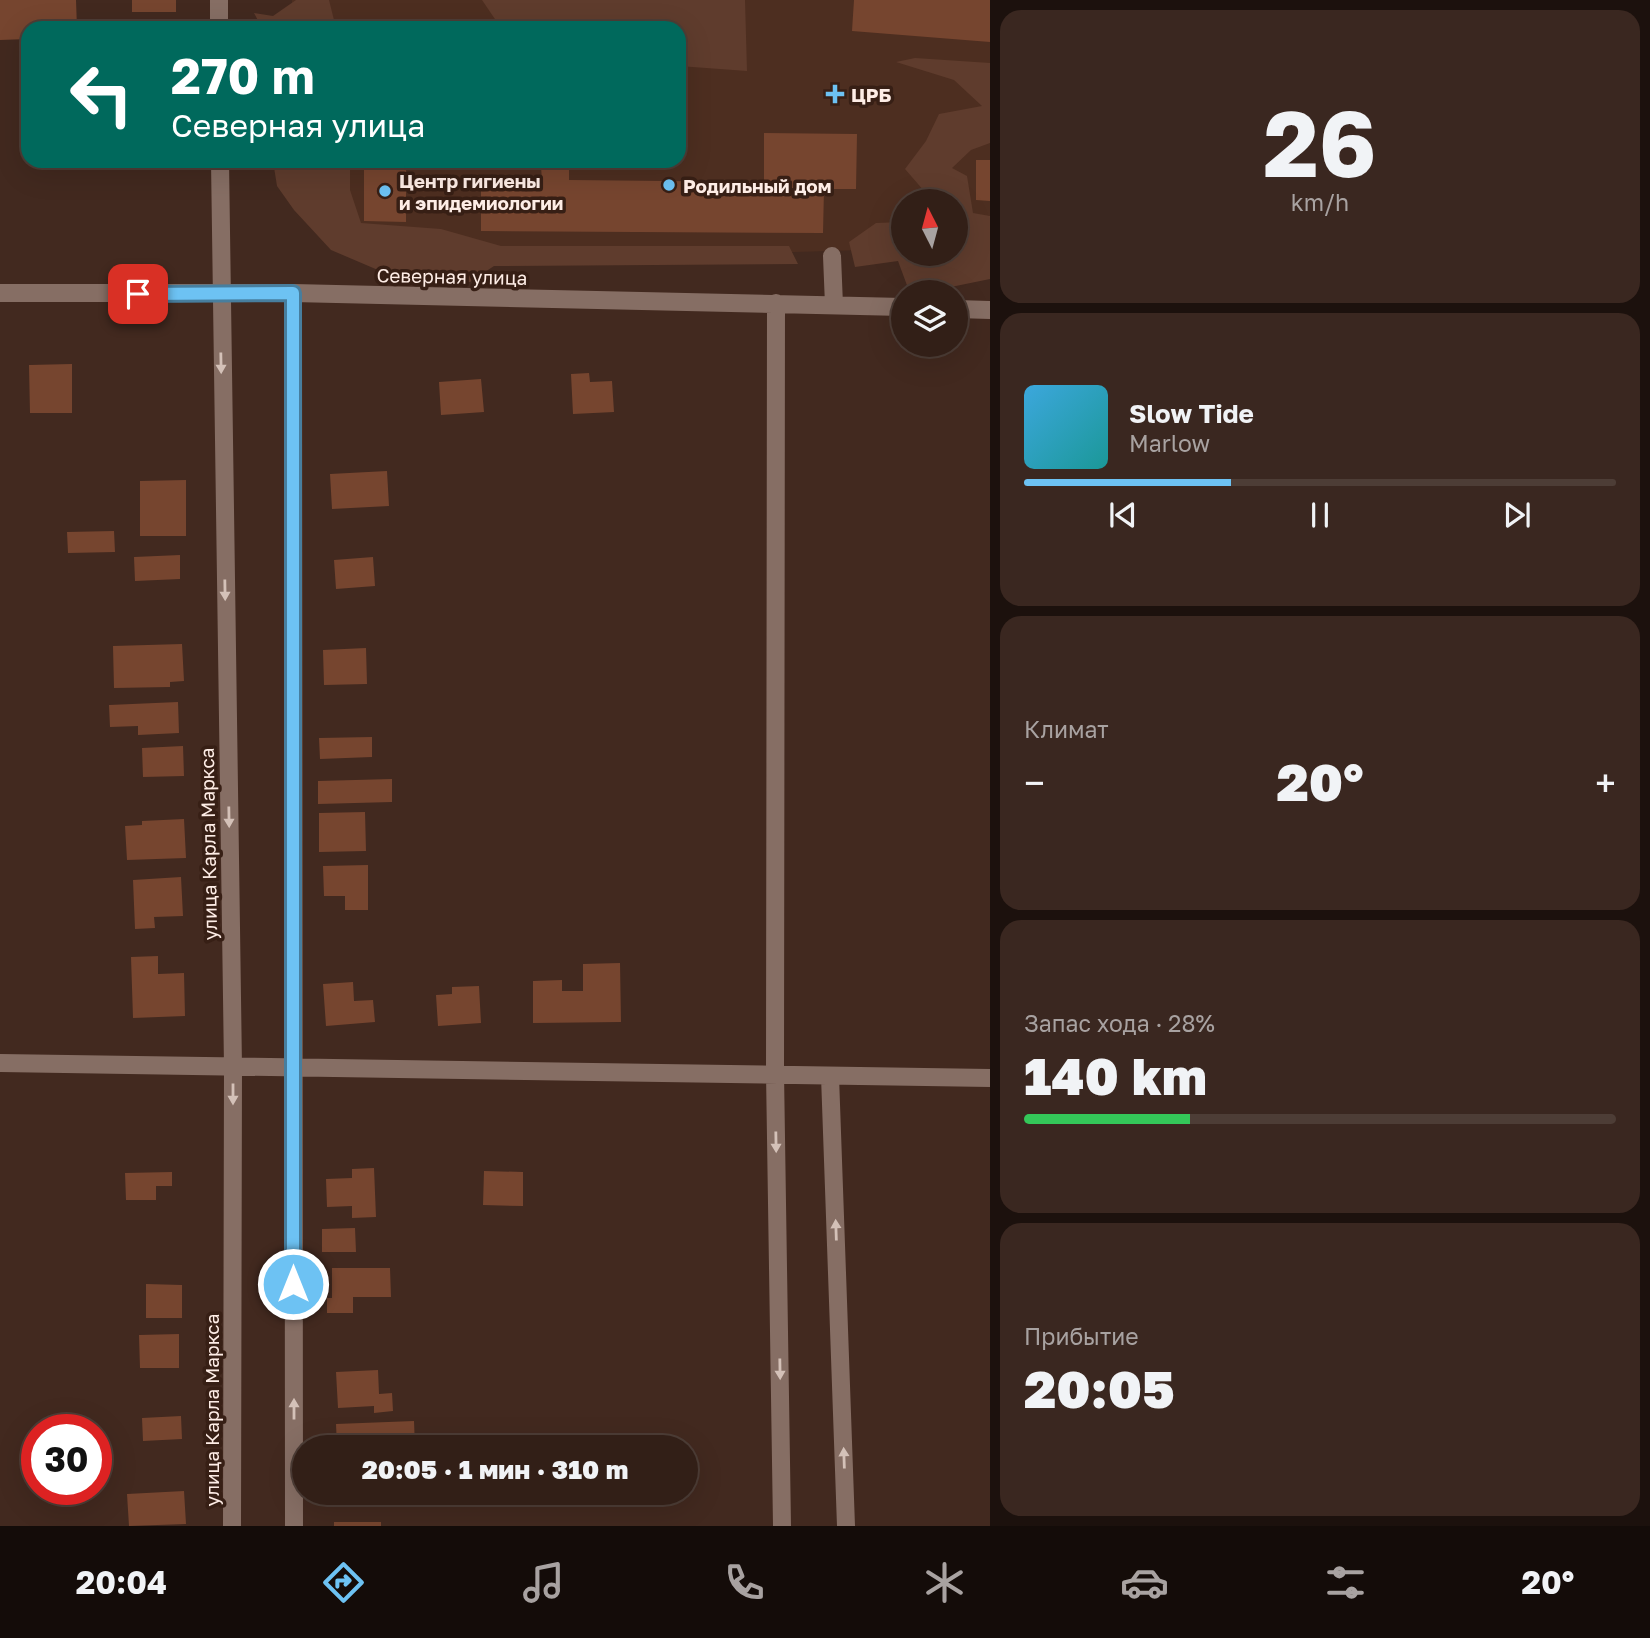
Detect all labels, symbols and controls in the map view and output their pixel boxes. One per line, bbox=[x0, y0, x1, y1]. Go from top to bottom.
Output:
text: 270 m bbox=[171, 46, 315, 105]
icon: left bbox=[56, 49, 147, 140]
place label: ЦРБ bbox=[851, 83, 891, 106]
marker: ЦРБ bbox=[825, 84, 845, 104]
text: 26 bbox=[1263, 88, 1377, 197]
text: Северная улица bbox=[171, 106, 425, 144]
place label: Центр гигиены и эпидемиологии bbox=[399, 169, 563, 214]
place label: Родильный дом bbox=[683, 174, 831, 197]
marker: Родильный дом bbox=[661, 177, 677, 193]
marker: Центр гигиены и эпидемиологии bbox=[377, 183, 393, 199]
text: km/h bbox=[1291, 188, 1349, 216]
north arrow bbox=[891, 189, 968, 266]
map controls bbox=[891, 189, 968, 357]
street label: Северная улица bbox=[376, 263, 528, 289]
pin bbox=[108, 264, 168, 324]
icon: arrive bbox=[119, 275, 157, 313]
button: layers bbox=[891, 280, 968, 357]
one-way arrow bbox=[216, 352, 227, 374]
text: Slow Tide bbox=[1129, 398, 1254, 429]
text: Marlow bbox=[1129, 429, 1210, 457]
icon: previous bbox=[1104, 496, 1142, 534]
icon: pause bbox=[1301, 496, 1339, 534]
icon: next bbox=[1498, 496, 1536, 534]
one-way arrow bbox=[219, 579, 231, 601]
text: Климат bbox=[1024, 715, 1109, 743]
street label: улица Карла Маркса bbox=[195, 747, 221, 941]
text: 20° bbox=[1277, 750, 1363, 812]
text: − bbox=[1024, 760, 1045, 805]
text: + bbox=[1595, 760, 1616, 805]
one-way arrow bbox=[223, 807, 234, 829]
text: Запас хода · 28% bbox=[1024, 1009, 1215, 1037]
text: 140 km bbox=[1024, 1044, 1207, 1106]
one-way arrow bbox=[227, 1083, 239, 1105]
one-way arrow bbox=[770, 1131, 782, 1153]
one-way arrow bbox=[830, 1219, 841, 1241]
position arrow bbox=[256, 1247, 330, 1321]
street label: улица Карла Маркса bbox=[200, 1314, 223, 1506]
text: Прибытие bbox=[1024, 1322, 1139, 1350]
text: 20:05 bbox=[1024, 1357, 1175, 1419]
one-way arrow bbox=[774, 1358, 785, 1380]
one-way arrow bbox=[288, 1398, 300, 1420]
speed limit sign: 30 bbox=[21, 1414, 112, 1505]
one-way arrow bbox=[838, 1447, 849, 1469]
text: 20:05 · 1 мин · 310 m bbox=[362, 1454, 628, 1485]
icon: directions bbox=[319, 1558, 368, 1607]
icon: music bbox=[519, 1558, 568, 1607]
icon: phone bbox=[720, 1558, 769, 1607]
icon: climate bbox=[920, 1558, 969, 1607]
icon: car bbox=[1120, 1558, 1169, 1607]
icon: filters bbox=[1321, 1558, 1370, 1607]
text: 20:04 bbox=[76, 1563, 167, 1601]
text: 20° bbox=[1521, 1563, 1574, 1601]

